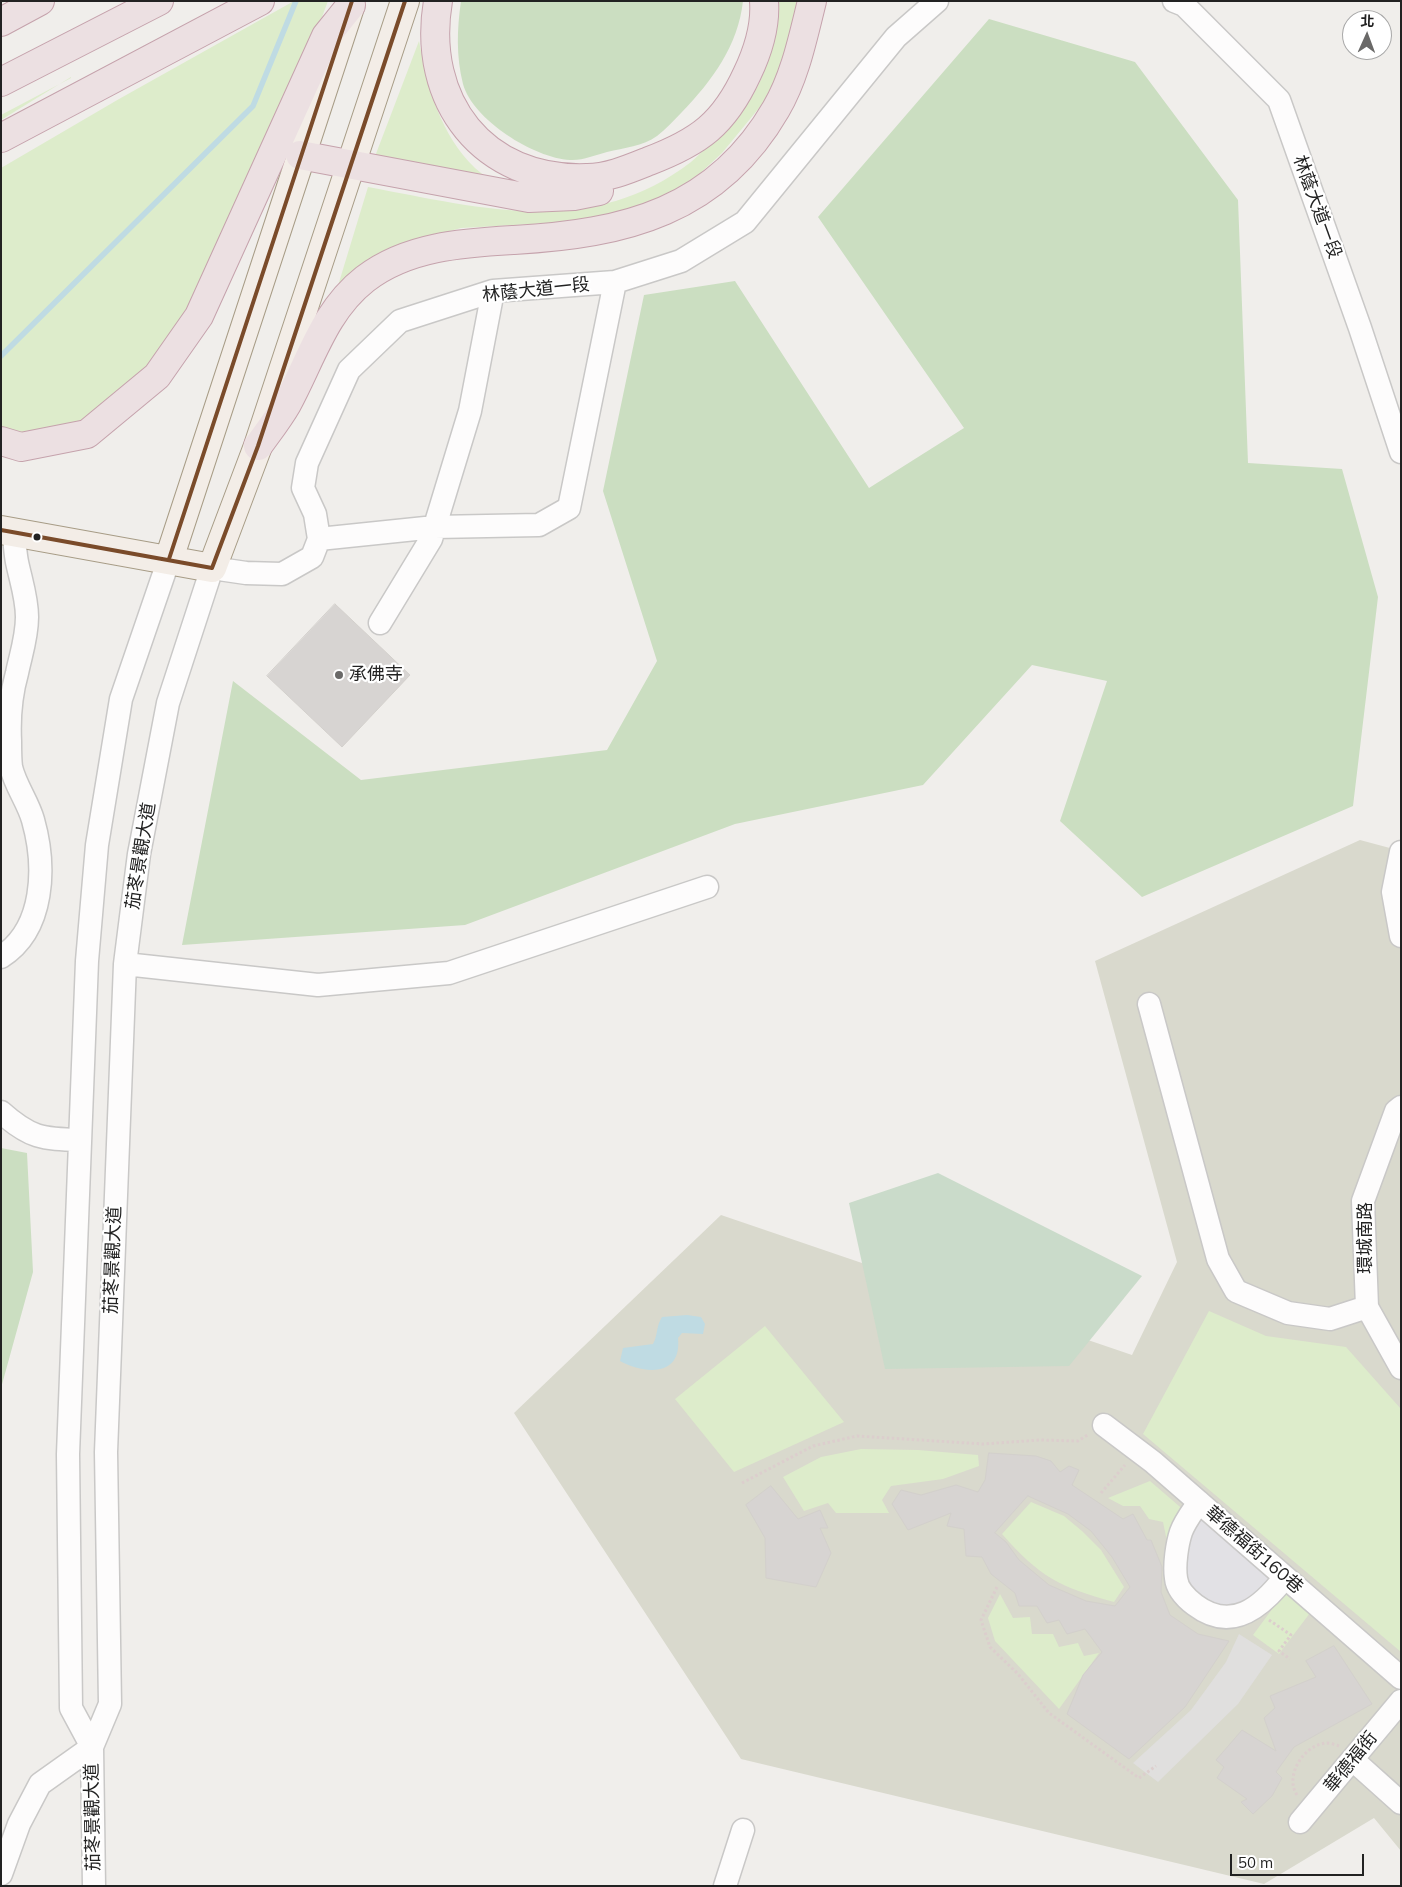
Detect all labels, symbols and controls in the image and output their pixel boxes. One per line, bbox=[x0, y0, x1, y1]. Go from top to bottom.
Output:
north arrow bbox=[1342, 10, 1392, 60]
text: 北 bbox=[1360, 12, 1375, 30]
street label: 林蔭大道一段 bbox=[1288, 153, 1346, 261]
street label: 林蔭大道一段 bbox=[481, 274, 591, 306]
unlabelled marker bbox=[32, 532, 42, 542]
place label: 承佛寺 bbox=[349, 664, 403, 686]
marker: 承佛寺 bbox=[333, 669, 345, 681]
street label: 茄苳景觀大道 bbox=[122, 801, 160, 911]
street label: 環城南路 bbox=[1355, 1202, 1377, 1274]
street label: 茄苳景觀大道 bbox=[100, 1206, 126, 1314]
street label: 華德福街160巷 bbox=[1201, 1502, 1307, 1598]
street label: 華德福街 bbox=[1320, 1727, 1382, 1797]
street label: 茄苳景觀大道 bbox=[81, 1763, 105, 1871]
scale bar bbox=[1232, 1844, 1366, 1876]
text: 50 m bbox=[1238, 1853, 1273, 1872]

